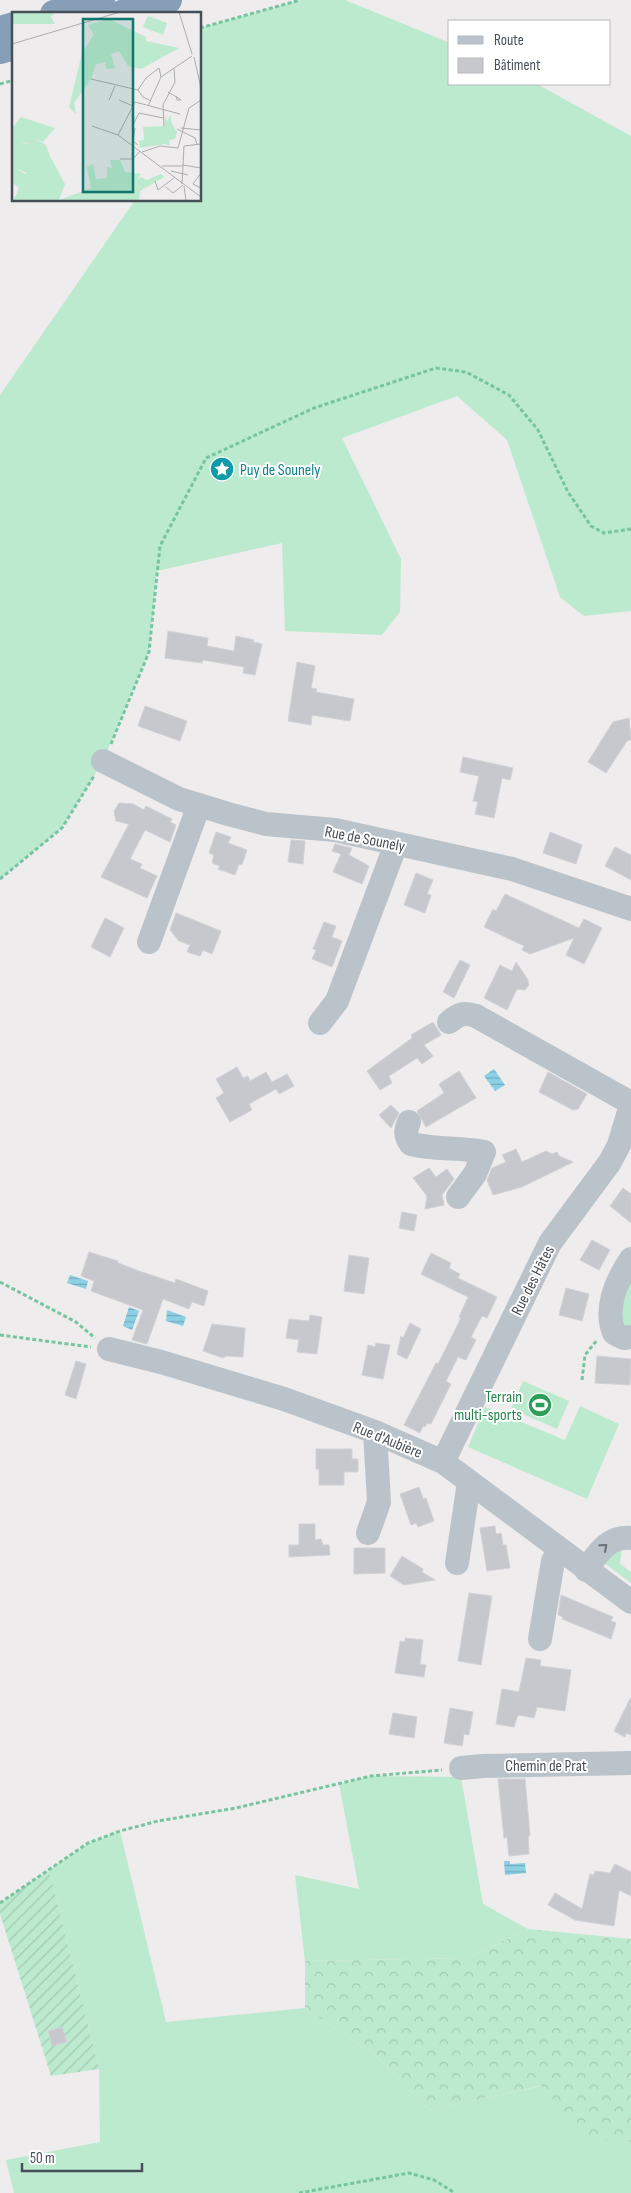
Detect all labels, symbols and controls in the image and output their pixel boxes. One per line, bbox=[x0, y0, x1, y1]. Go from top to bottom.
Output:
inset map bbox=[12, 12, 201, 201]
legend bbox=[448, 20, 611, 85]
text: Route bbox=[494, 31, 524, 50]
text: Bâtiment bbox=[494, 56, 541, 75]
place icon: Puy de Sounely bbox=[209, 456, 235, 482]
place label: Puy de Sounely bbox=[240, 461, 320, 480]
street label: Rue de Sounely bbox=[323, 822, 406, 857]
street label: Rue des Hâtes bbox=[508, 1242, 559, 1319]
place label: Terrain multi-sports bbox=[454, 1388, 522, 1425]
sports icon: Terrain multi-sports bbox=[527, 1392, 553, 1418]
street label: Rue d'Aubière bbox=[350, 1418, 425, 1463]
one-way arrow bbox=[599, 1543, 608, 1552]
street label: Chemin de Prat bbox=[505, 1757, 587, 1776]
scale bar bbox=[22, 2140, 142, 2172]
text: 50 m bbox=[30, 2149, 55, 2168]

